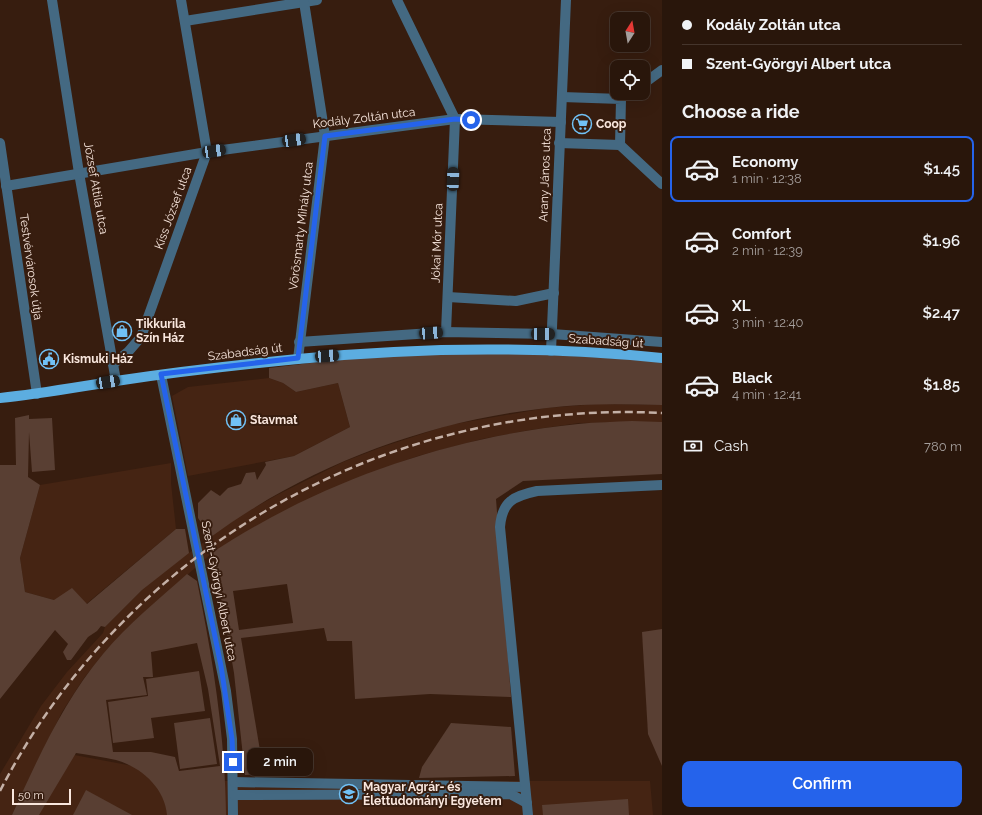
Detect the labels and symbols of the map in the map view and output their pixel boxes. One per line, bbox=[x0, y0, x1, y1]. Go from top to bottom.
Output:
north arrow bbox=[610, 12, 650, 52]
street label: Kodály Zoltán utca bbox=[312, 105, 416, 131]
route start bbox=[462, 111, 480, 129]
supermarket icon: Coop bbox=[571, 113, 593, 135]
place label: Coop bbox=[596, 117, 627, 131]
street label: Arany János utca bbox=[536, 128, 554, 222]
car bbox=[281, 132, 307, 148]
street label: József Attila utca bbox=[81, 141, 111, 235]
car bbox=[201, 143, 227, 159]
street label: Vörösmarty Mihály utca bbox=[286, 161, 316, 291]
street label: Kiss József utca bbox=[152, 165, 194, 251]
car bbox=[447, 167, 459, 191]
street label: Jókai Mór utca bbox=[429, 203, 445, 283]
street label: Testvérvárosok útja bbox=[17, 213, 45, 321]
place label: Tikkurila Szín Ház bbox=[136, 317, 186, 345]
shop icon: Tikkurila Szín Ház bbox=[111, 320, 133, 342]
car bbox=[419, 326, 443, 340]
car bbox=[531, 328, 555, 340]
street label: Szabadság út bbox=[568, 331, 644, 351]
street label: Szabadság út bbox=[207, 340, 283, 364]
public building icon: Kismuki Ház bbox=[38, 348, 60, 370]
car bbox=[315, 349, 339, 363]
place label: Kismuki Ház bbox=[63, 352, 133, 366]
car bbox=[95, 374, 121, 390]
shop icon: Stavmat bbox=[225, 409, 247, 431]
place label: Stavmat bbox=[250, 413, 298, 427]
street label: Szent-Györgyi Albert utca bbox=[199, 520, 239, 662]
callout: 2 min bbox=[247, 748, 313, 776]
route end bbox=[224, 753, 242, 771]
place label: Magyar Agrár- és Élettudományi Egyetem bbox=[363, 780, 502, 808]
school or university icon: Magyar Agrár- és Élettudományi Egyetem bbox=[338, 783, 360, 805]
scale bar bbox=[12, 787, 71, 806]

